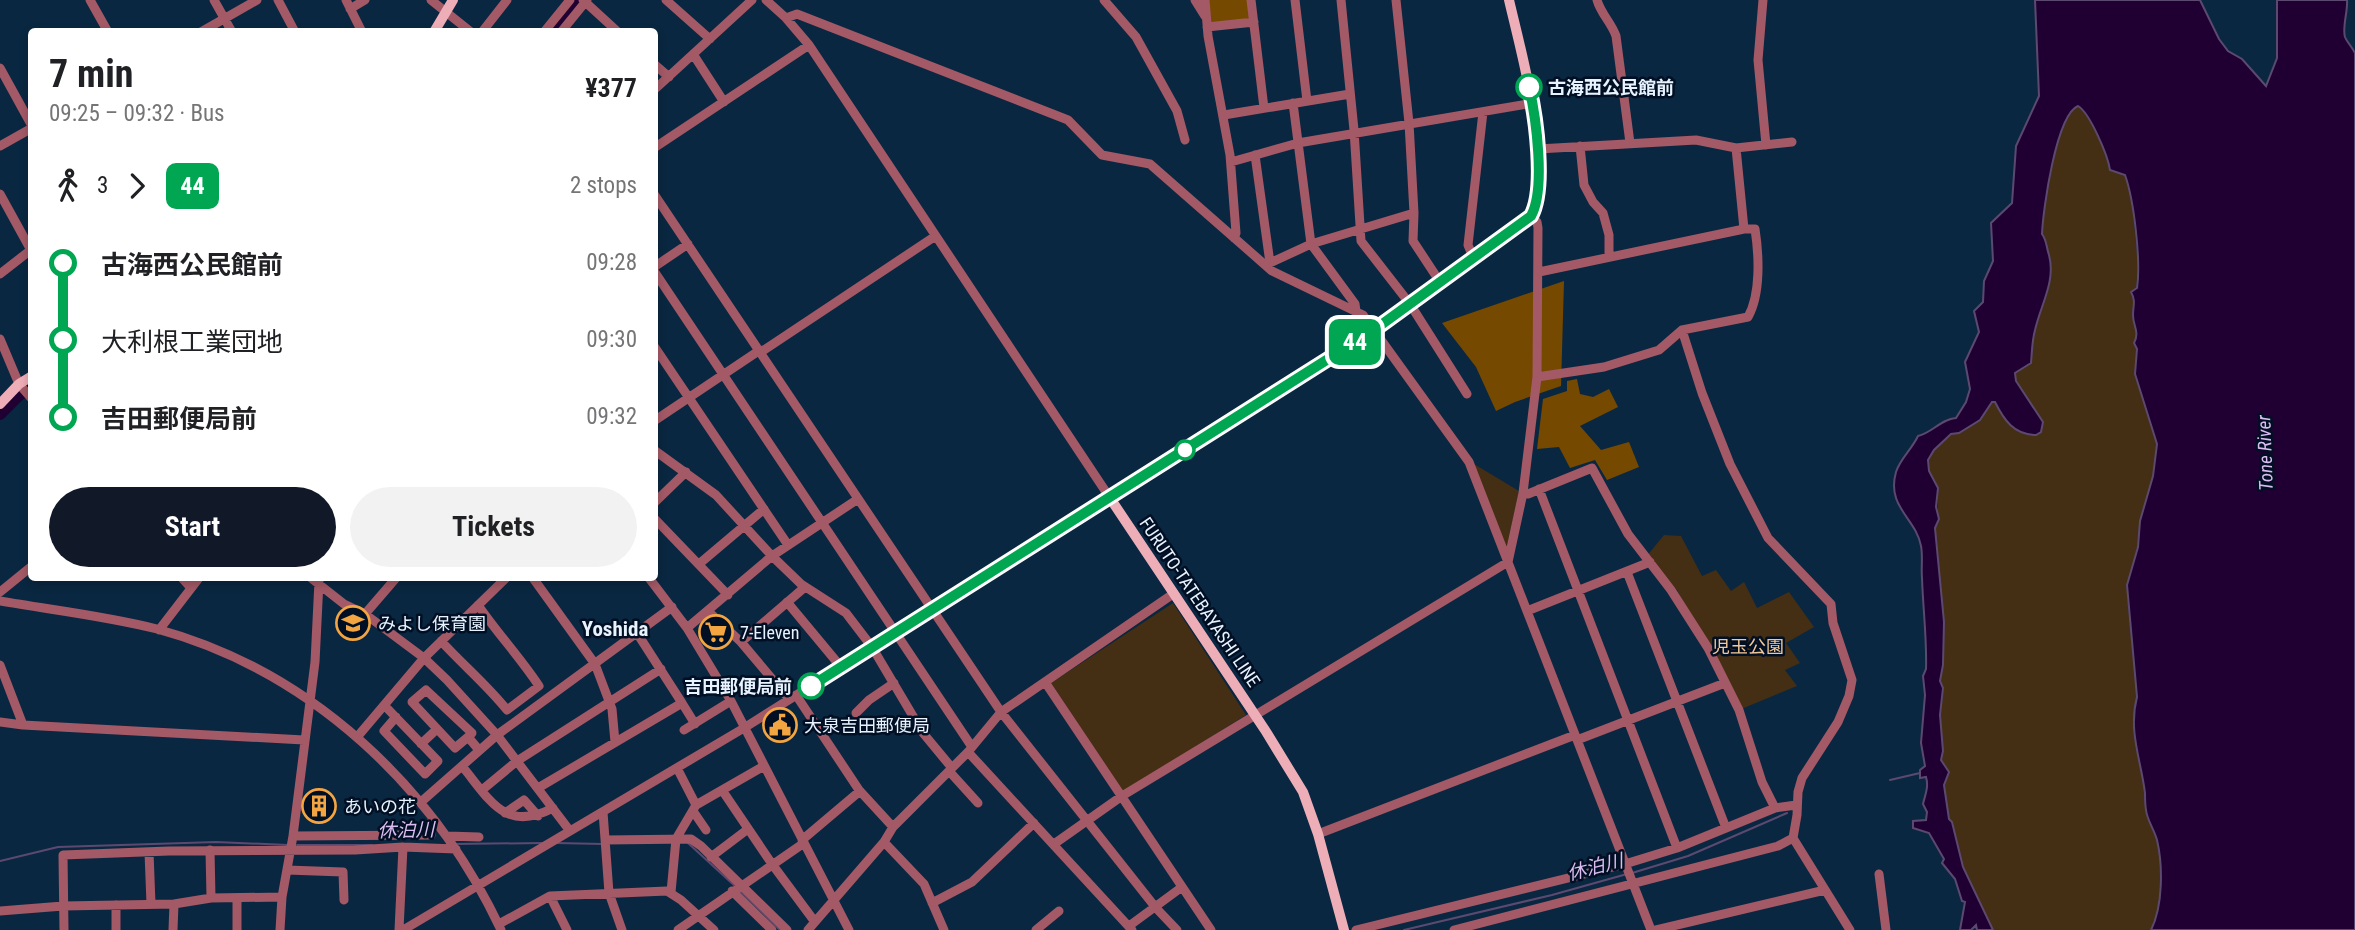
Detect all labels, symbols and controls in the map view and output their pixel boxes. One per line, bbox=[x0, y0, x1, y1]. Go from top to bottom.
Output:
text: 7 min bbox=[49, 52, 133, 96]
text: ¥377 bbox=[585, 73, 637, 103]
marker: 古海西公民館前 bbox=[1516, 74, 1542, 100]
place label: 古海西公民館前 bbox=[1548, 77, 1674, 98]
text: 09:25 – 09:32 · Bus bbox=[49, 100, 225, 127]
icon: walk bbox=[49, 167, 87, 205]
icon: forward bbox=[118, 167, 156, 205]
text: 3 bbox=[97, 172, 108, 199]
text: 44 bbox=[180, 172, 205, 200]
text: 2 stops bbox=[570, 172, 637, 199]
text: 09:28 bbox=[586, 249, 637, 276]
text: 古海西公民館前 bbox=[101, 250, 283, 280]
line badge: 44 bbox=[1324, 319, 1386, 365]
text: 09:30 bbox=[586, 326, 637, 353]
text: 大利根工業団地 bbox=[101, 327, 283, 357]
text: 44 bbox=[1343, 328, 1367, 356]
text: 09:32 bbox=[586, 403, 637, 430]
text: 吉田郵便局前 bbox=[101, 404, 257, 434]
water label: Tone River bbox=[2252, 414, 2278, 491]
unlabelled marker bbox=[1175, 440, 1195, 460]
button: Start bbox=[49, 487, 336, 567]
button: Tickets bbox=[350, 487, 637, 567]
street label: FURUTO-TATEBAYASHI LINE bbox=[1135, 513, 1265, 691]
school or university icon: みよし保育園 bbox=[334, 604, 372, 642]
place label: みよし保育園 bbox=[378, 613, 486, 634]
supermarket icon: 7-Eleven bbox=[697, 613, 735, 651]
district label: Yoshida bbox=[582, 617, 648, 641]
place label: 7-Eleven bbox=[740, 622, 800, 643]
park label: 児玉公園 bbox=[1712, 636, 1784, 657]
marker: 吉田郵便局前 bbox=[798, 673, 824, 699]
place label: 吉田郵便局前 bbox=[684, 676, 792, 697]
public building icon: 大泉吉田郵便局 bbox=[761, 706, 799, 744]
place label: 大泉吉田郵便局 bbox=[804, 715, 930, 736]
building icon: あいの花 bbox=[300, 787, 338, 825]
place label: あいの花 bbox=[344, 796, 416, 817]
water label: 休泊川 bbox=[377, 818, 437, 842]
water label: 休泊川 bbox=[1565, 848, 1627, 885]

